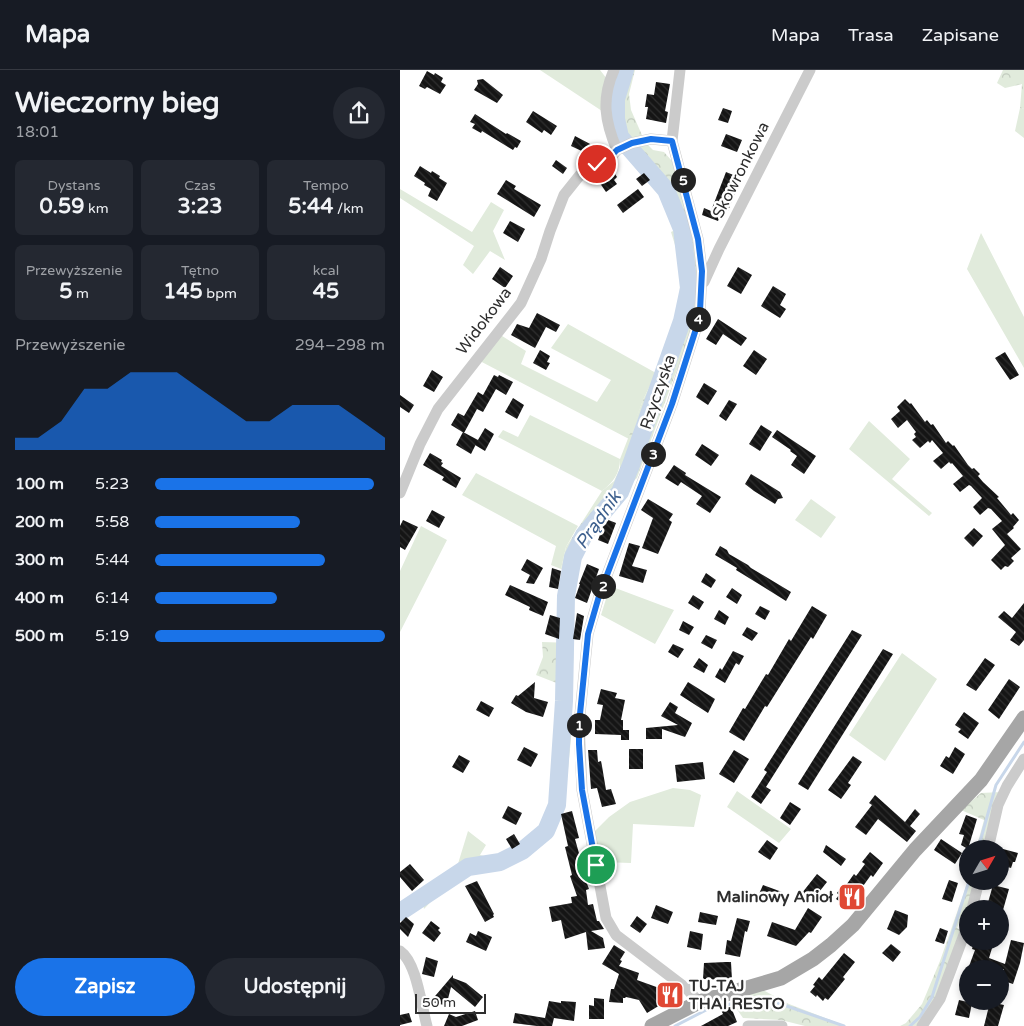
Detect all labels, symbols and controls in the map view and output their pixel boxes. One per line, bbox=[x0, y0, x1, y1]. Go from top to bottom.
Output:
text: Mapa bbox=[25, 20, 90, 49]
text: Mapa bbox=[771, 24, 820, 46]
text: Trasa bbox=[848, 24, 894, 46]
text: Zapisane bbox=[922, 24, 999, 46]
text: Wieczorny bieg bbox=[15, 86, 220, 120]
button: share bbox=[333, 87, 385, 139]
street label: Skowronkowa bbox=[708, 118, 774, 222]
text: 18:01 bbox=[15, 122, 59, 142]
pin bbox=[576, 143, 618, 185]
icon: check bbox=[583, 150, 611, 178]
pin: 5 bbox=[670, 168, 696, 192]
text: 5 bbox=[679, 172, 688, 189]
text: Dystans bbox=[47, 177, 101, 194]
text: Czas bbox=[184, 177, 216, 194]
text: Tempo bbox=[303, 177, 349, 194]
text: 0.59 bbox=[39, 194, 84, 219]
text: 3:23 bbox=[177, 194, 223, 219]
text: 5:44 bbox=[288, 194, 333, 219]
text: km bbox=[84, 200, 109, 217]
text: /km bbox=[333, 200, 364, 217]
text: Przewyższenie bbox=[26, 262, 122, 279]
text: Tętno bbox=[181, 262, 219, 279]
text: kcal bbox=[313, 262, 339, 279]
text: 5 bbox=[59, 279, 72, 304]
text: 145 bbox=[163, 279, 203, 304]
text: 45 bbox=[313, 279, 339, 304]
street label: Widokowa bbox=[452, 283, 516, 359]
text: m bbox=[72, 285, 89, 302]
text: bpm bbox=[203, 285, 237, 302]
pin: 4 bbox=[686, 306, 710, 332]
text: 4 bbox=[694, 311, 703, 328]
text: Przewyższenie bbox=[15, 335, 125, 355]
text: 294–298 m bbox=[295, 335, 385, 355]
street label: Rzyczyska bbox=[636, 352, 680, 432]
pin: 3 bbox=[640, 442, 666, 466]
text: 3 bbox=[649, 446, 658, 463]
text: 100 m bbox=[15, 474, 64, 494]
text: 5:23 bbox=[95, 474, 129, 494]
water label: Prądnik bbox=[570, 486, 626, 553]
text: 200 m bbox=[15, 512, 64, 532]
text: 5:58 bbox=[95, 512, 129, 532]
text: 300 m bbox=[15, 550, 64, 570]
text: 5:44 bbox=[95, 550, 129, 570]
pin: 2 bbox=[590, 574, 616, 598]
text: 2 bbox=[599, 578, 608, 595]
text: 400 m bbox=[15, 588, 64, 608]
text: 6:14 bbox=[95, 588, 129, 608]
text: 500 m bbox=[15, 626, 64, 646]
text: 5:19 bbox=[95, 626, 129, 646]
pin: 1 bbox=[566, 712, 592, 738]
text: 1 bbox=[575, 717, 584, 734]
north arrow bbox=[959, 840, 1009, 890]
map controls bbox=[959, 840, 1009, 1010]
pin bbox=[575, 844, 617, 886]
icon: arrive bbox=[582, 851, 610, 879]
restaurant icon: Malinowy Anioł bbox=[837, 882, 867, 912]
place label: Malinowy Anioł bbox=[716, 887, 834, 907]
button: + bbox=[959, 900, 1009, 950]
button: Zapisz bbox=[15, 958, 195, 1016]
button: Udostępnij bbox=[205, 958, 385, 1016]
button: − bbox=[959, 960, 1009, 1010]
place label: TU-TAJ THAI RESTO bbox=[688, 976, 785, 1014]
restaurant icon: TU-TAJ THAI RESTO bbox=[655, 980, 685, 1010]
scale bar bbox=[415, 991, 486, 1014]
text: 50 m bbox=[422, 994, 456, 1011]

